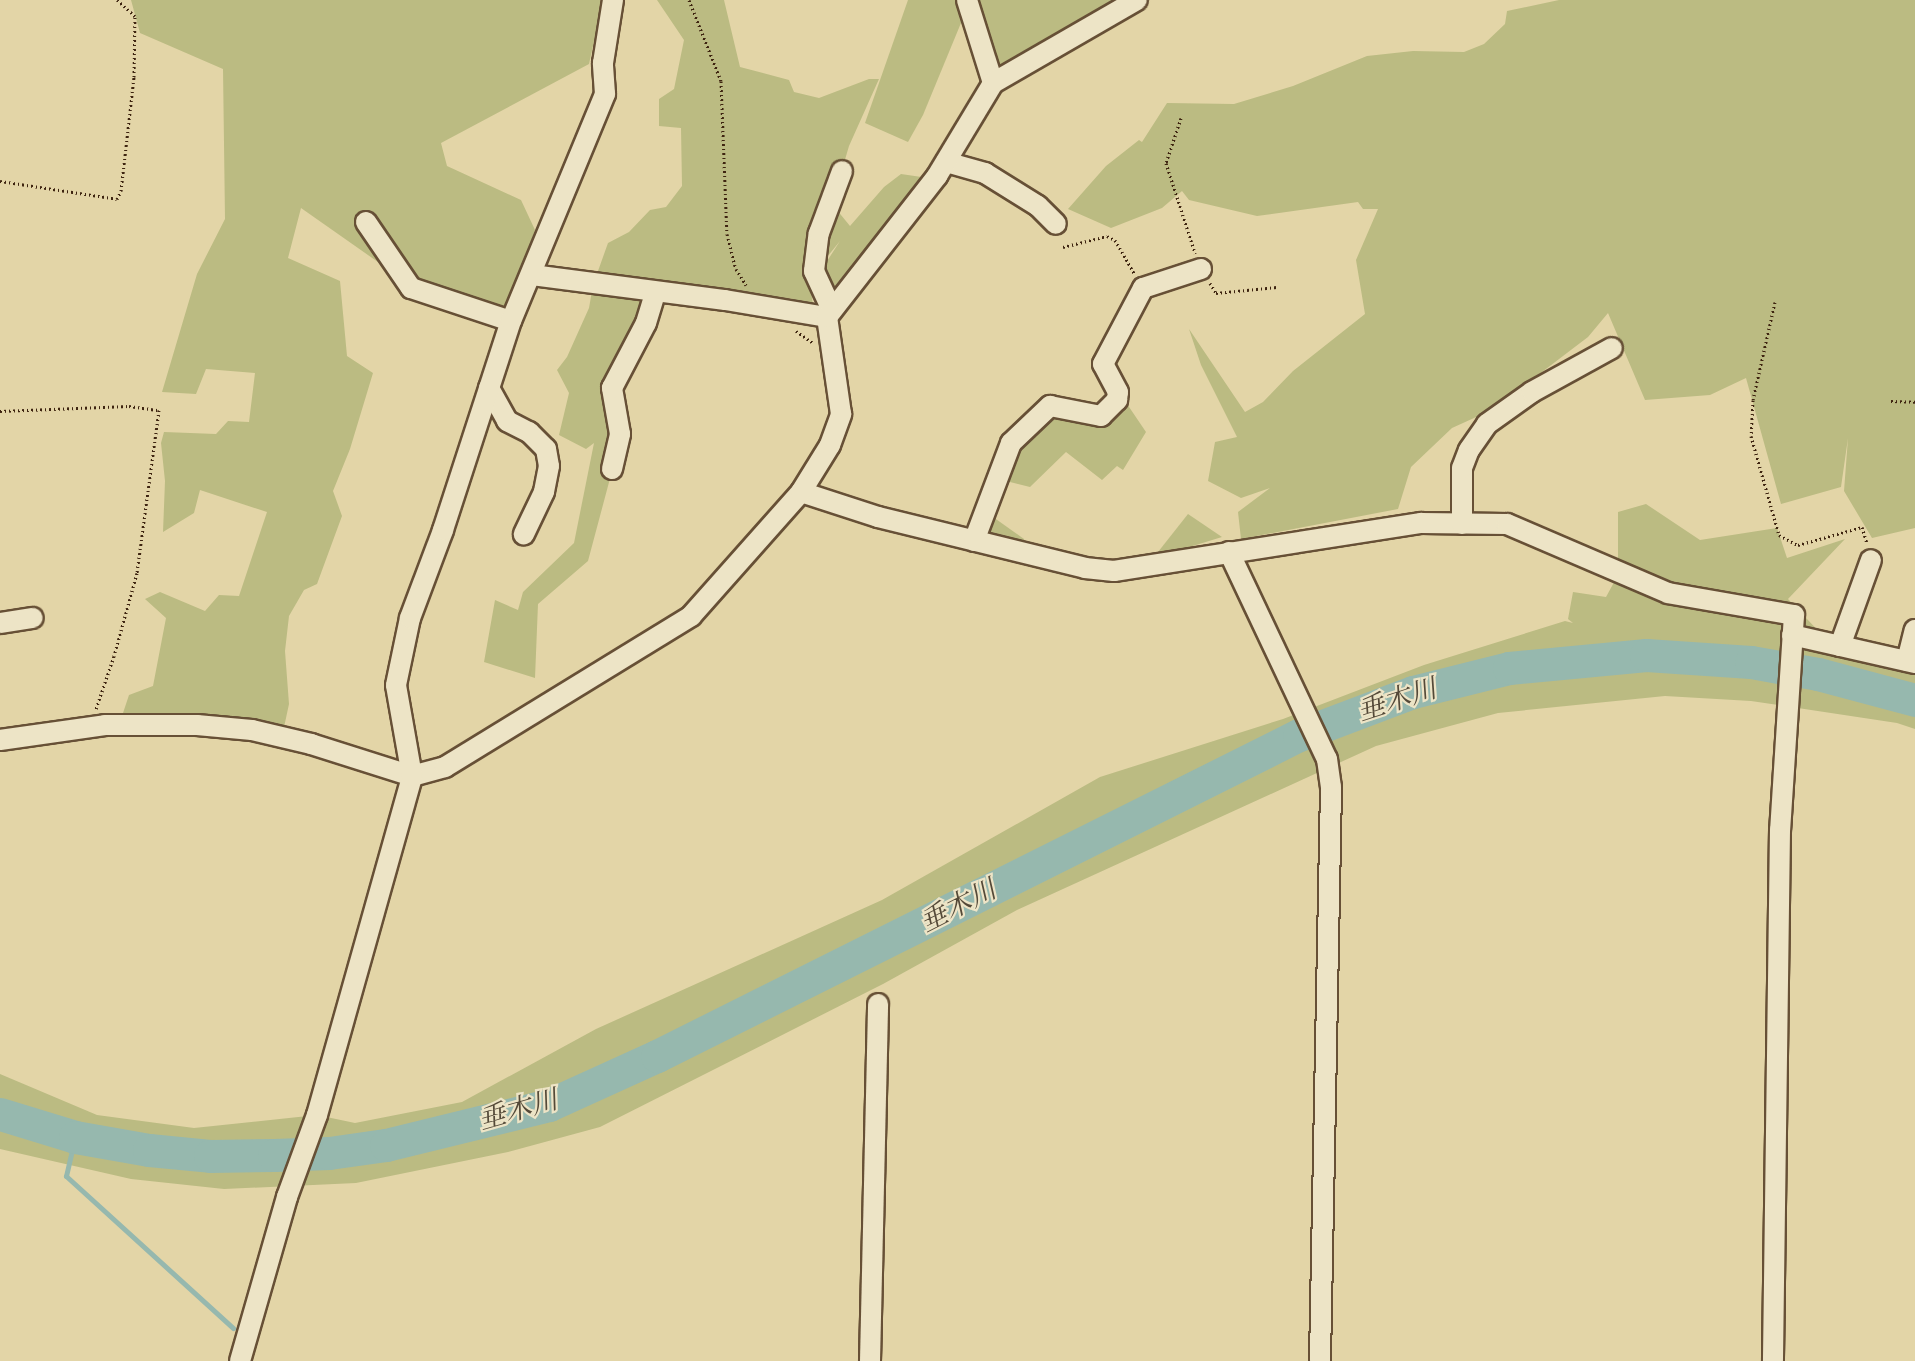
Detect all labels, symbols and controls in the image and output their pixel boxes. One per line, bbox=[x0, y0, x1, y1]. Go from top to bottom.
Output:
water label: 垂木川 bbox=[1353, 672, 1441, 728]
water label: 垂木川 bbox=[915, 873, 1001, 939]
water label: 垂木川 bbox=[475, 1083, 561, 1137]

